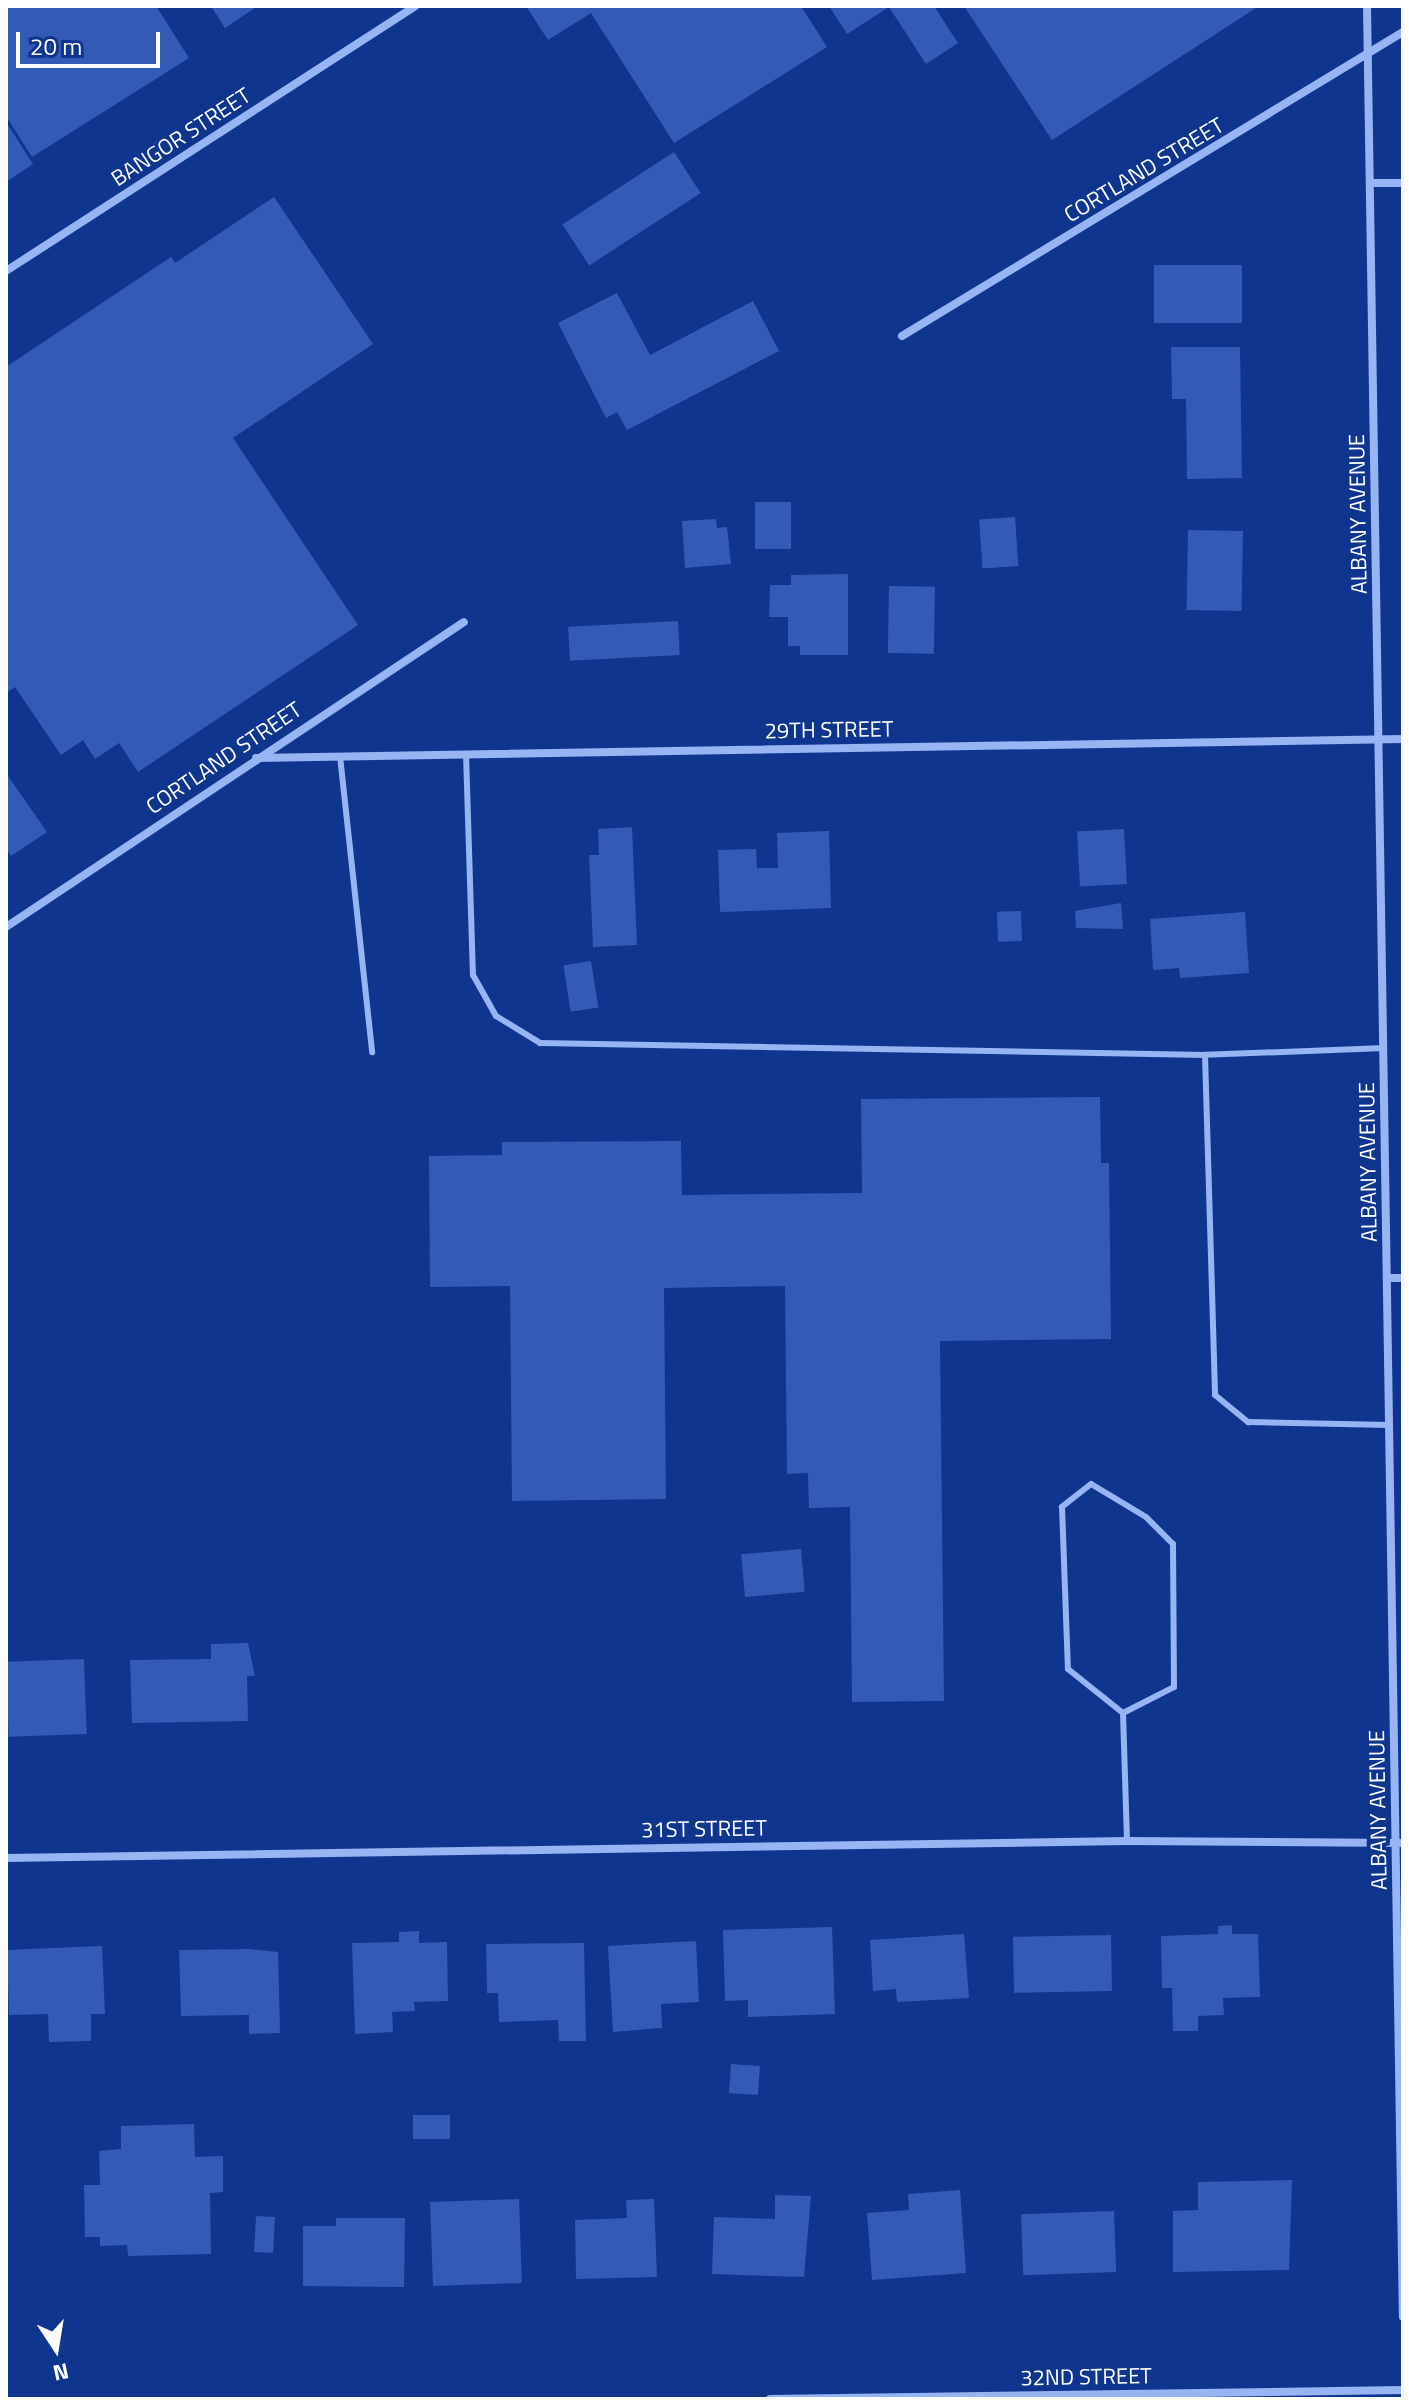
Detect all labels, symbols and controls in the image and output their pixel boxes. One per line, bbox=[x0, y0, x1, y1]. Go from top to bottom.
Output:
scale bar bbox=[20, 16, 164, 66]
text: 20 m bbox=[30, 28, 82, 64]
street label: BANGOR STREET bbox=[106, 82, 256, 192]
street label: CORTLAND STREET bbox=[1059, 112, 1229, 228]
street label: ALBANY AVENUE bbox=[1343, 434, 1373, 594]
street label: CORTLAND STREET bbox=[141, 696, 307, 820]
street label: 29TH STREET bbox=[764, 716, 894, 744]
street label: ALBANY AVENUE bbox=[1353, 1082, 1383, 1242]
street label: ALBANY AVENUE bbox=[1363, 1730, 1393, 1890]
street label: 31ST STREET bbox=[641, 1815, 767, 1843]
north arrow bbox=[16, 2309, 96, 2389]
text: N bbox=[50, 2354, 72, 2391]
street label: 32ND STREET bbox=[1020, 2363, 1152, 2391]

